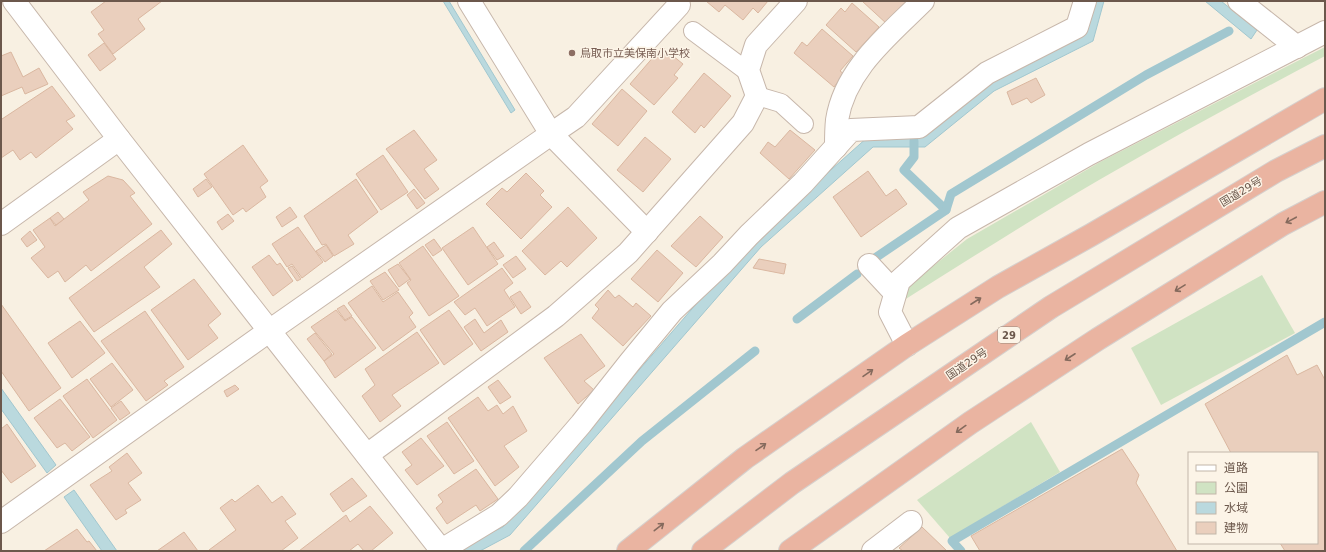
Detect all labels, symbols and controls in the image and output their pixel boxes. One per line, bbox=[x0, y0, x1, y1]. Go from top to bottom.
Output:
place label: 鳥取市立美保南小学校 bbox=[580, 47, 690, 60]
marker: 鳥取市立美保南小学校 bbox=[567, 48, 577, 58]
street label: 国道29号 bbox=[1218, 174, 1264, 210]
one-way arrow bbox=[1285, 217, 1297, 224]
one-way arrow bbox=[1175, 284, 1186, 292]
one-way arrow bbox=[970, 297, 981, 305]
road number: 29 bbox=[998, 327, 1020, 343]
street label: 国道29号 bbox=[944, 345, 990, 383]
one-way arrow bbox=[1065, 353, 1076, 361]
one-way arrow bbox=[862, 369, 873, 377]
one-way arrow bbox=[956, 425, 967, 433]
one-way arrow bbox=[755, 443, 766, 451]
legend bbox=[1188, 452, 1318, 544]
text: 道路 bbox=[1224, 461, 1248, 475]
text: 公園 bbox=[1224, 481, 1248, 495]
text: 水域 bbox=[1224, 501, 1248, 515]
text: 建物 bbox=[1224, 521, 1248, 535]
one-way arrow bbox=[653, 522, 664, 531]

